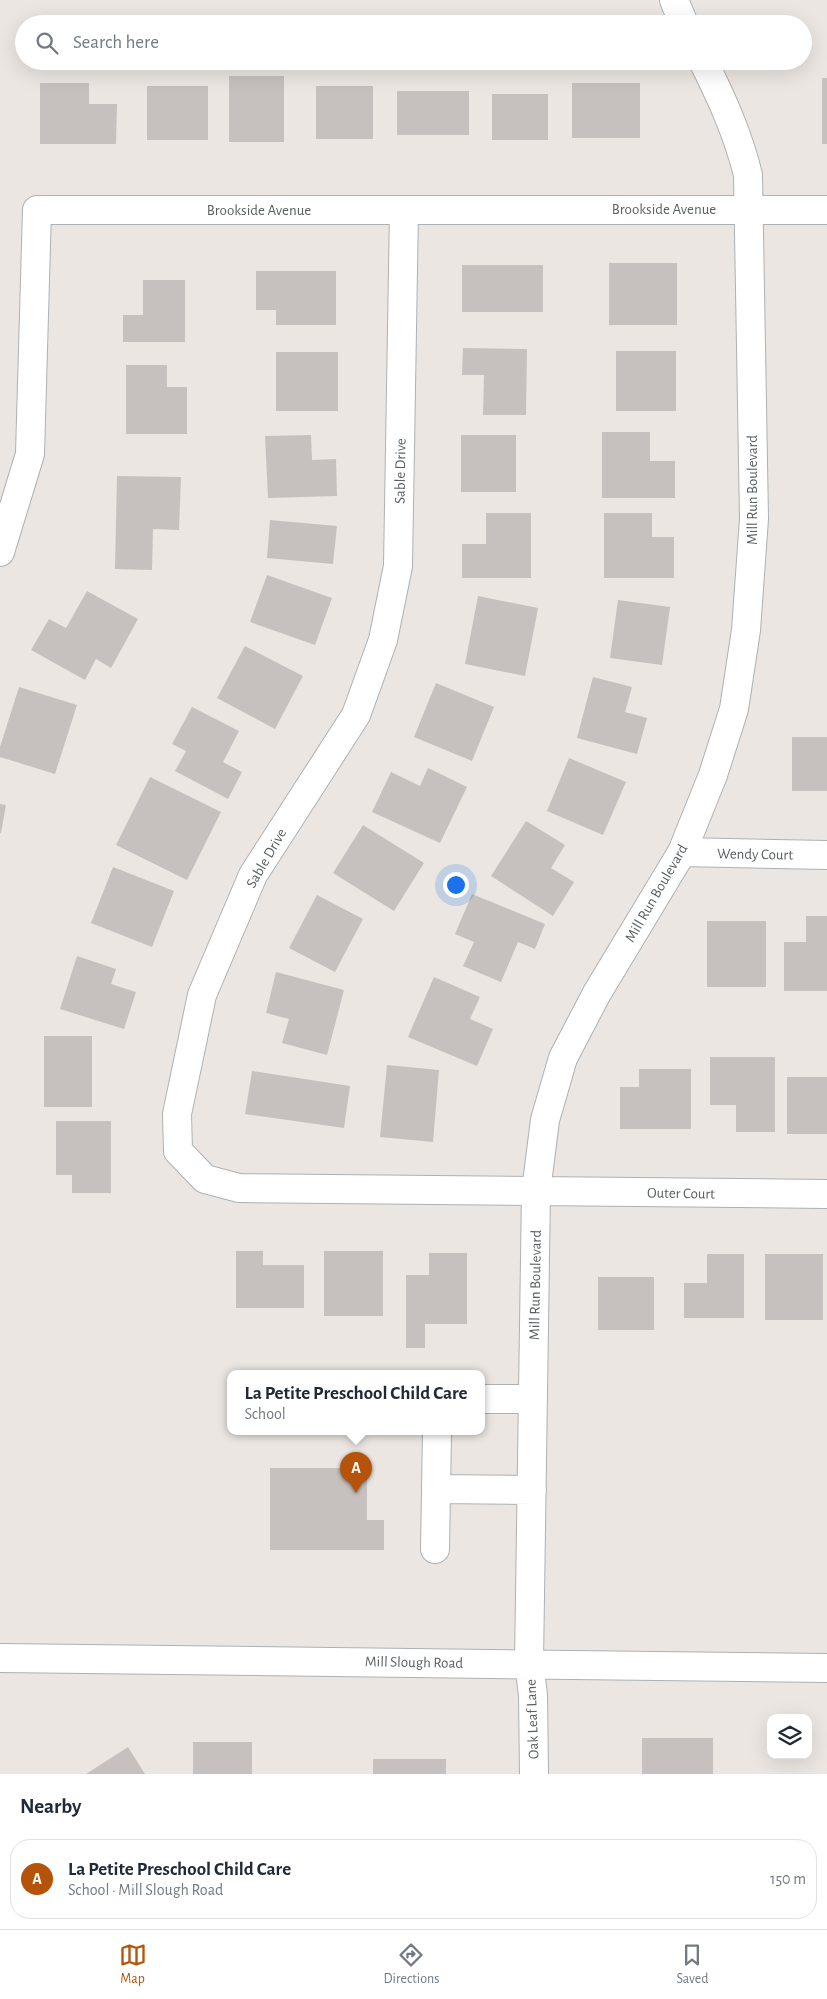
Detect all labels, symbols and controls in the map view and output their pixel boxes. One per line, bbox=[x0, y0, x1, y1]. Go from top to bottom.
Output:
search box bbox=[15, 15, 812, 70]
icon: search bbox=[33, 29, 61, 57]
text: Search here bbox=[73, 33, 159, 52]
street label: Brookside Avenue bbox=[612, 202, 716, 217]
street label: Brookside Avenue bbox=[207, 203, 311, 218]
street label: Mill Run Boulevard bbox=[745, 435, 760, 545]
street label: Sable Drive bbox=[392, 438, 409, 504]
street label: Sable Drive bbox=[244, 826, 289, 890]
street label: Mill Run Boulevard bbox=[622, 842, 691, 945]
street label: Wendy Court bbox=[717, 846, 793, 863]
your location bbox=[443, 872, 469, 898]
street label: Outer Court bbox=[647, 1185, 715, 1202]
street label: Mill Run Boulevard bbox=[527, 1230, 544, 1340]
popup bbox=[227, 1370, 485, 1435]
text: La Petite Preschool Child Care bbox=[244, 1384, 468, 1403]
text: School bbox=[244, 1406, 286, 1422]
pin: A bbox=[340, 1452, 372, 1493]
street label: Mill Slough Road bbox=[365, 1654, 464, 1671]
street label: Oak Leaf Lane bbox=[524, 1679, 541, 1759]
map controls bbox=[767, 1714, 812, 1759]
button: layers bbox=[767, 1714, 812, 1759]
text: Nearby bbox=[20, 1796, 81, 1817]
text: La Petite Preschool Child Care bbox=[68, 1860, 291, 1879]
text: A bbox=[32, 1871, 42, 1887]
text: 150 m bbox=[770, 1871, 806, 1887]
text: School · Mill Slough Road bbox=[68, 1882, 223, 1898]
tab: Map bbox=[119, 1941, 147, 1988]
tab: Directions bbox=[384, 1941, 439, 1988]
tab: Saved bbox=[676, 1941, 708, 1988]

